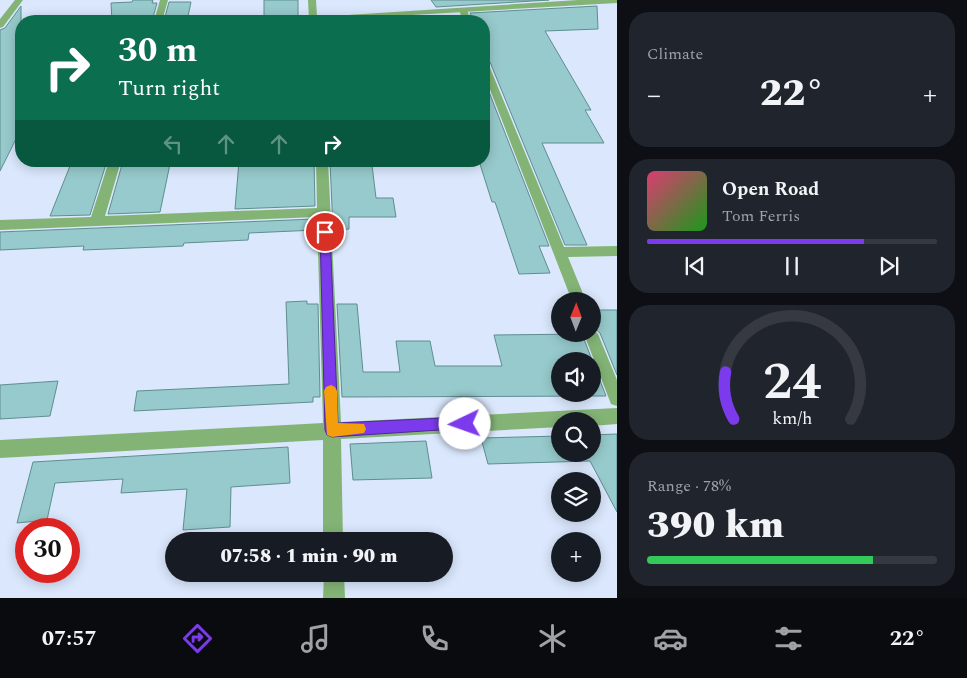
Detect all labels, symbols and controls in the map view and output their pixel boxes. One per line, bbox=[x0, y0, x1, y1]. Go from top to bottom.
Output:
text: 30 m bbox=[118, 24, 198, 77]
icon: right bbox=[35, 35, 100, 100]
text: Climate bbox=[647, 42, 703, 66]
text: 22° bbox=[760, 65, 824, 123]
text: Turn right bbox=[118, 72, 220, 105]
text: − bbox=[647, 74, 661, 117]
text: + bbox=[923, 74, 937, 117]
icon: left bbox=[159, 130, 187, 158]
icon: ahead bbox=[212, 130, 240, 158]
icon: ahead bbox=[265, 130, 293, 158]
icon: right bbox=[318, 130, 346, 158]
text: Open Road bbox=[722, 175, 819, 204]
text: Tom Ferris bbox=[722, 204, 800, 228]
pin bbox=[304, 211, 346, 253]
icon: arrive bbox=[311, 218, 339, 246]
icon: previous bbox=[681, 252, 709, 280]
icon: pause bbox=[778, 252, 806, 280]
icon: next bbox=[875, 252, 903, 280]
north arrow bbox=[551, 292, 601, 342]
map controls bbox=[551, 292, 601, 582]
text: 24 bbox=[763, 343, 821, 422]
button: sound bbox=[551, 352, 601, 402]
position arrow bbox=[438, 397, 490, 449]
text: km/h bbox=[772, 405, 812, 432]
button: search bbox=[551, 412, 601, 462]
button: layers bbox=[551, 472, 601, 522]
text: Range · 78% bbox=[647, 474, 731, 498]
text: 390 km bbox=[647, 497, 784, 555]
speed limit sign: 30 bbox=[15, 518, 80, 583]
button: + bbox=[551, 532, 601, 582]
text: 07:58 · 1 min · 90 m bbox=[220, 542, 398, 571]
icon: directions bbox=[180, 621, 215, 656]
icon: music bbox=[298, 621, 333, 656]
icon: phone bbox=[417, 621, 452, 656]
icon: climate bbox=[535, 621, 570, 656]
icon: car bbox=[653, 621, 688, 656]
icon: filters bbox=[771, 621, 806, 656]
text: 07:57 bbox=[42, 622, 97, 655]
text: 22° bbox=[890, 622, 925, 655]

